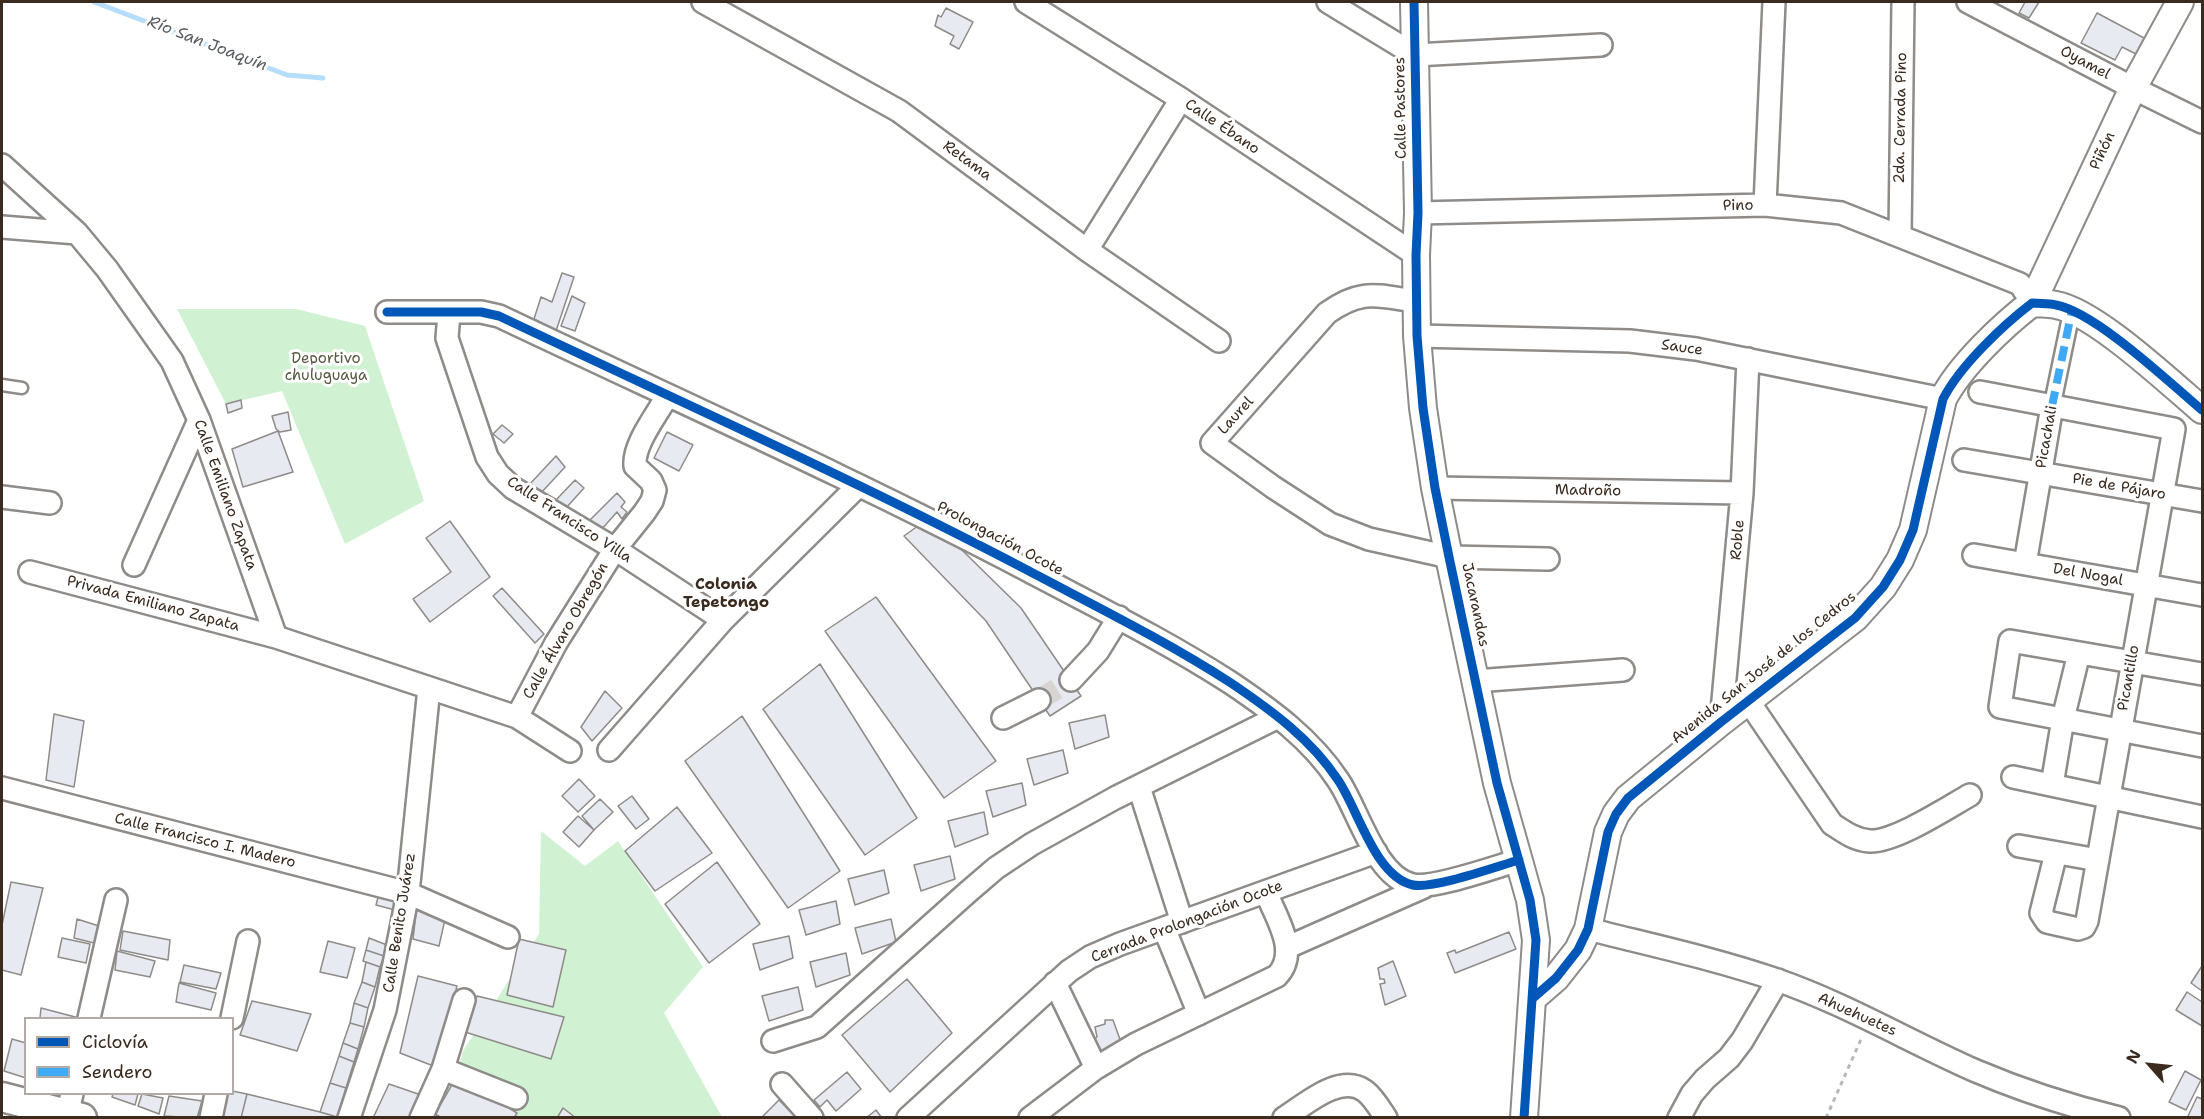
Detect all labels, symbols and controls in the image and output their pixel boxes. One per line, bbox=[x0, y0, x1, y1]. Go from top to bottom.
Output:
water label: Río San Joaquín bbox=[144, 12, 270, 76]
street label: Oyamel bbox=[2057, 42, 2113, 84]
street label: 2da. Cerrada Pino bbox=[1891, 52, 1911, 184]
street label: Calle Pastores bbox=[1391, 57, 1411, 159]
street label: Calle Ébano bbox=[1181, 95, 1263, 159]
street label: Piñón bbox=[2086, 129, 2120, 173]
street label: Retama bbox=[939, 137, 995, 185]
street label: Pino bbox=[1722, 197, 1754, 215]
street label: Sauce bbox=[1660, 336, 1704, 360]
park label: Deportivo chuluguaya bbox=[285, 350, 367, 385]
street label: Laurel bbox=[1214, 393, 1258, 439]
street label: Picachali bbox=[2033, 404, 2061, 470]
street label: Calle Emiliano Zapata bbox=[189, 417, 261, 573]
street label: Pie de Pájaro bbox=[2071, 470, 2167, 504]
street label: Calle Francisco Villa bbox=[503, 473, 635, 567]
street label: Madroño bbox=[1555, 481, 1621, 501]
street label: Prolongación Ocote bbox=[934, 498, 1066, 580]
street label: Roble bbox=[1727, 519, 1749, 561]
street label: Calle Álvaro Obregón bbox=[520, 560, 612, 702]
street label: Del Nogal bbox=[2051, 560, 2125, 590]
street label: Jacarandas bbox=[1457, 561, 1493, 649]
street label: Privada Emiliano Zapata bbox=[65, 572, 241, 636]
district label: Colonia Tepetongo bbox=[683, 575, 769, 613]
street label: Avenida San José de los Cedros bbox=[1668, 588, 1860, 748]
street label: Picantillo bbox=[2114, 644, 2144, 712]
street label: Calle Francisco I. Madero bbox=[113, 810, 297, 872]
street label: Calle Benito Juárez bbox=[380, 852, 420, 994]
street label: Cerrada Prolongación Ocote bbox=[1089, 877, 1285, 967]
street label: Ahuehuetes bbox=[1815, 990, 1899, 1040]
legend bbox=[24, 1017, 234, 1095]
text: Ciclovía bbox=[82, 1030, 148, 1054]
north arrow bbox=[2120, 1035, 2180, 1095]
text: N bbox=[2121, 1046, 2146, 1067]
text: Sendero bbox=[82, 1060, 152, 1084]

